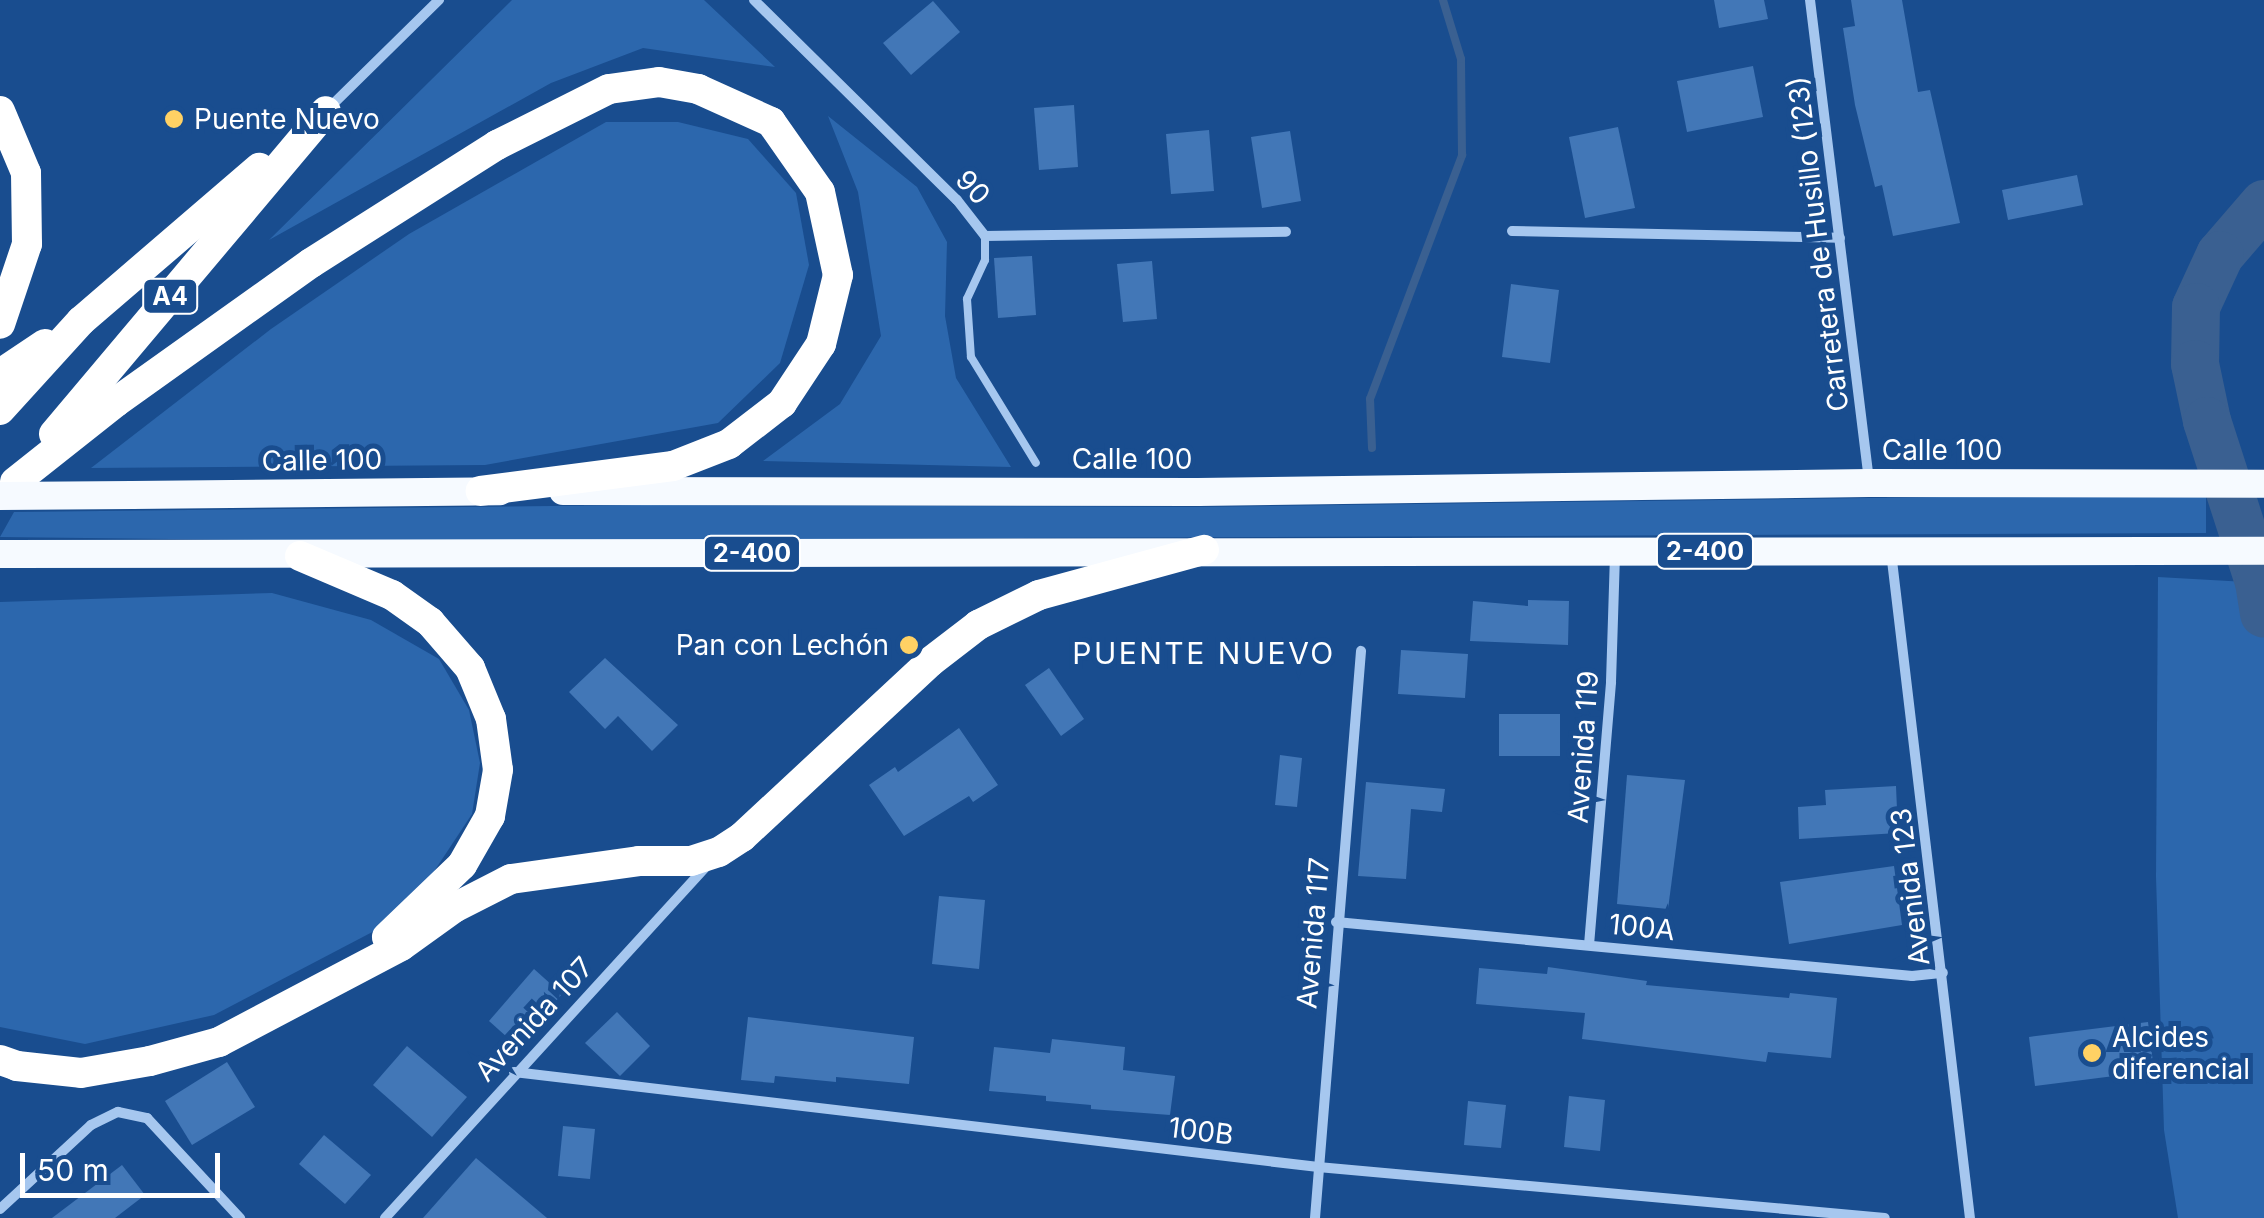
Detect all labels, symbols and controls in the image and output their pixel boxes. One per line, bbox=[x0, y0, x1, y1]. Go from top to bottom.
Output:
street label: Carretera de Husillo (123) bbox=[1781, 74, 1855, 414]
place label: Puente Nuevo bbox=[194, 102, 380, 136]
marker: Puente Nuevo bbox=[163, 108, 185, 130]
street label: 90 bbox=[949, 163, 997, 211]
road number: A4 bbox=[140, 276, 200, 316]
street label: Calle 100 bbox=[1882, 433, 2002, 467]
street label: Calle 100 bbox=[261, 442, 383, 478]
street label: Calle 100 bbox=[1072, 442, 1192, 476]
road number: 2-400 bbox=[1655, 531, 1755, 571]
road number: 2-400 bbox=[702, 533, 802, 573]
place label: Pan con Lechón bbox=[676, 628, 889, 662]
marker: Pan con Lechón bbox=[898, 634, 920, 656]
district label: PUENTE NUEVO bbox=[1072, 635, 1336, 671]
street label: Avenida 119 bbox=[1561, 669, 1605, 825]
street label: Avenida 123 bbox=[1884, 806, 1936, 968]
street label: Avenida 117 bbox=[1290, 856, 1336, 1010]
street label: 100A bbox=[1607, 907, 1677, 947]
street label: Avenida 107 bbox=[468, 950, 600, 1088]
place label: Alcides diferencial bbox=[2112, 1020, 2250, 1086]
marker: Alcides diferencial bbox=[2081, 1042, 2103, 1064]
street label: 100B bbox=[1167, 1110, 1235, 1152]
scale bar bbox=[25, 1133, 225, 1195]
text: 50 m bbox=[37, 1152, 109, 1188]

